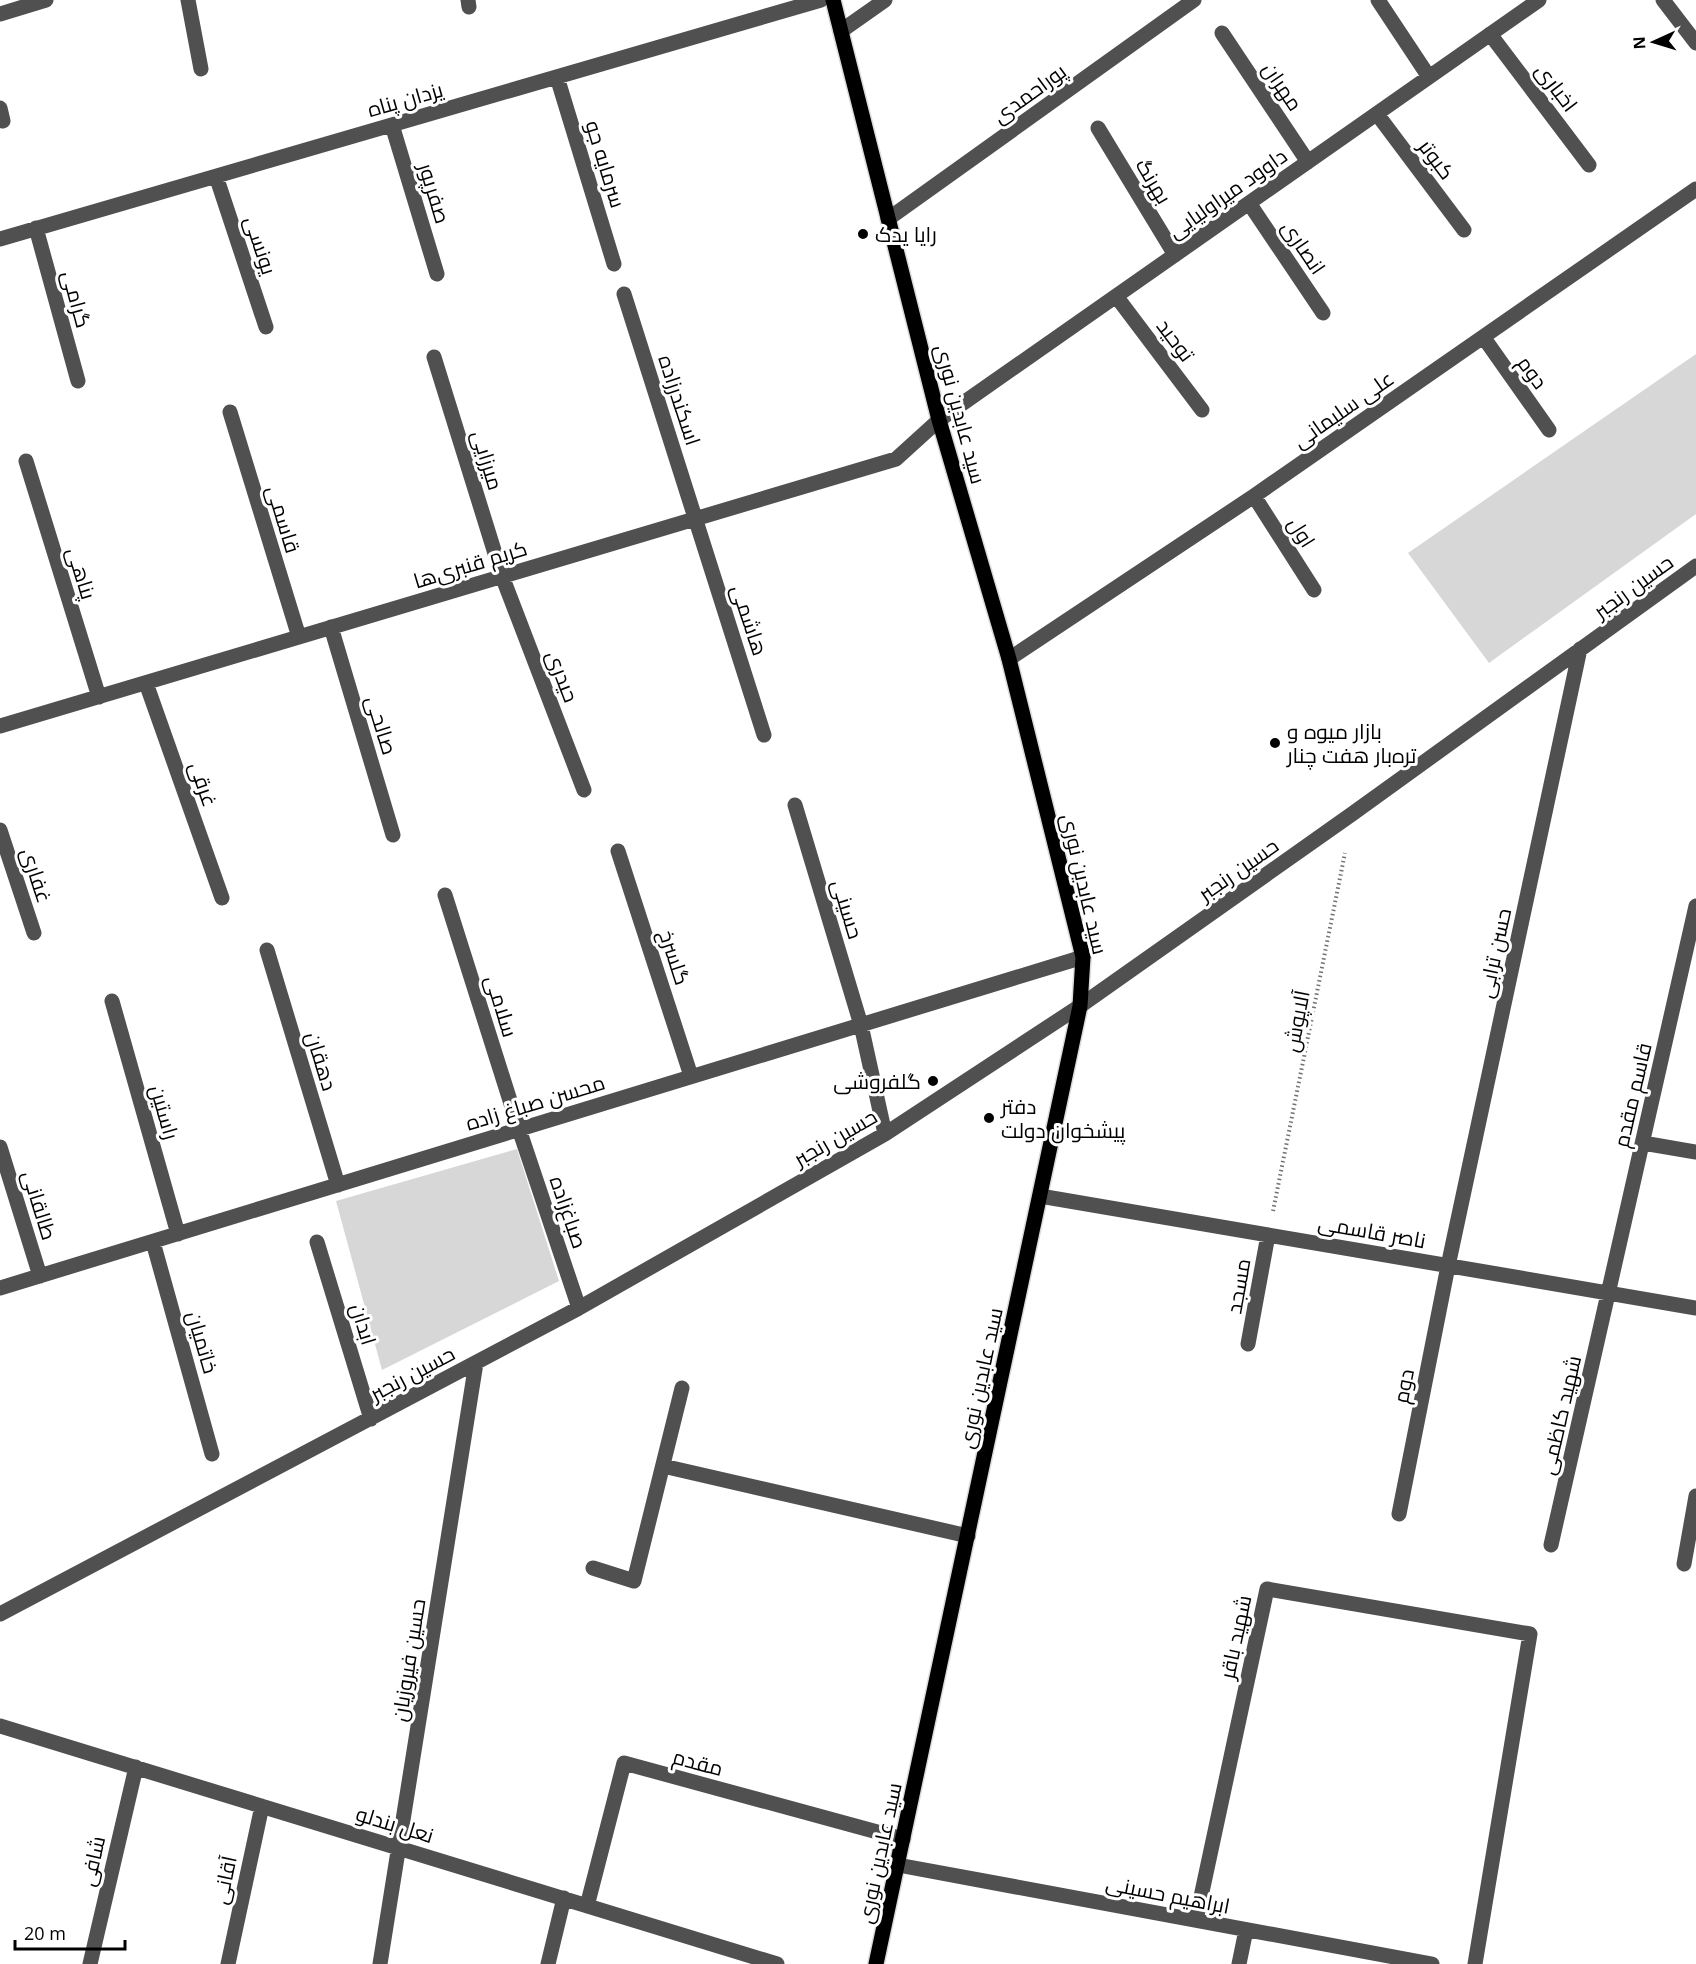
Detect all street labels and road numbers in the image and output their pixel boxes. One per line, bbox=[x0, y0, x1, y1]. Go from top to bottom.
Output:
street label: مهران bbox=[1256, 56, 1310, 116]
street label: پوراحمدی bbox=[986, 57, 1072, 130]
street label: اخباری bbox=[1530, 57, 1584, 117]
street label: یزدان پناه bbox=[364, 75, 447, 124]
street label: سرمایه جو bbox=[579, 117, 633, 211]
street label: کبوتر bbox=[1412, 132, 1461, 185]
street label: داوود میراولیایی bbox=[1162, 141, 1292, 245]
street label: بهرنگ bbox=[1130, 153, 1178, 209]
street label: صفرپور bbox=[411, 158, 457, 227]
street label: یونسی bbox=[238, 212, 284, 278]
street label: انصاری bbox=[1276, 214, 1332, 280]
street label: گرامی bbox=[56, 267, 98, 331]
street label: توحید bbox=[1151, 313, 1202, 367]
street label: سید عابدین نوری bbox=[929, 341, 993, 487]
street label: دوم bbox=[1511, 350, 1555, 395]
street label: اسکندرزاده bbox=[652, 351, 708, 449]
street label: علی سلیمانی bbox=[1287, 364, 1399, 454]
street label: میرزایی bbox=[466, 427, 510, 493]
street label: قاسمی bbox=[261, 482, 307, 556]
street label: اول bbox=[1282, 511, 1322, 553]
street label: کریم قنبری‌ها bbox=[410, 533, 531, 596]
street label: پناهی bbox=[60, 543, 103, 603]
street label: حسین رنجبر bbox=[1587, 548, 1679, 625]
street label: هاشمی bbox=[725, 581, 775, 659]
street label: حیدری bbox=[540, 646, 586, 706]
street label: صالحی bbox=[360, 692, 404, 758]
street label: غرقی bbox=[183, 758, 225, 810]
street label: سید عابدین نوری bbox=[1055, 811, 1115, 957]
street label: حسین رنجبر bbox=[1191, 831, 1284, 908]
street label: غفاری bbox=[15, 844, 59, 906]
street label: حسینی bbox=[826, 876, 870, 942]
street label: حسن ترابی bbox=[1471, 905, 1517, 1001]
street label: گلسرخ bbox=[652, 926, 697, 989]
street label: سلامی bbox=[479, 972, 525, 1040]
street label: آلاپوش bbox=[1276, 987, 1317, 1054]
street label: دهقان bbox=[300, 1028, 344, 1094]
street label: قاسم مقدم bbox=[1606, 1040, 1659, 1150]
street label: محسن صباغ زاده bbox=[462, 1068, 608, 1137]
street label: راستین bbox=[144, 1081, 186, 1143]
street label: حسین رنجبر bbox=[787, 1102, 882, 1173]
street label: طالقانی bbox=[16, 1167, 64, 1243]
street label: صباغ‌زاده bbox=[543, 1172, 594, 1252]
street label: ناصر قاسمی bbox=[1316, 1208, 1428, 1254]
street label: مسجد bbox=[1219, 1256, 1257, 1316]
street label: ابدان bbox=[344, 1300, 384, 1348]
street label: سید عابدین نوری bbox=[951, 1305, 1009, 1451]
street label: خاتمیان bbox=[181, 1307, 225, 1377]
street label: حسین رنجبر bbox=[364, 1339, 459, 1407]
street label: شهید کاظمی bbox=[1533, 1353, 1587, 1477]
street label: دوم bbox=[1386, 1366, 1421, 1406]
street label: شهید باقر bbox=[1212, 1593, 1258, 1682]
street label: حسین فیروزیان bbox=[384, 1597, 432, 1723]
street label: مقدم bbox=[669, 1742, 726, 1783]
street label: سید عابدین نوری bbox=[850, 1780, 908, 1926]
street label: نعل بندلو bbox=[353, 1799, 437, 1849]
street label: شافی bbox=[73, 1833, 111, 1889]
street label: آقانی bbox=[205, 1853, 243, 1907]
street label: ابراهیم حسینی bbox=[1103, 1868, 1233, 1921]

